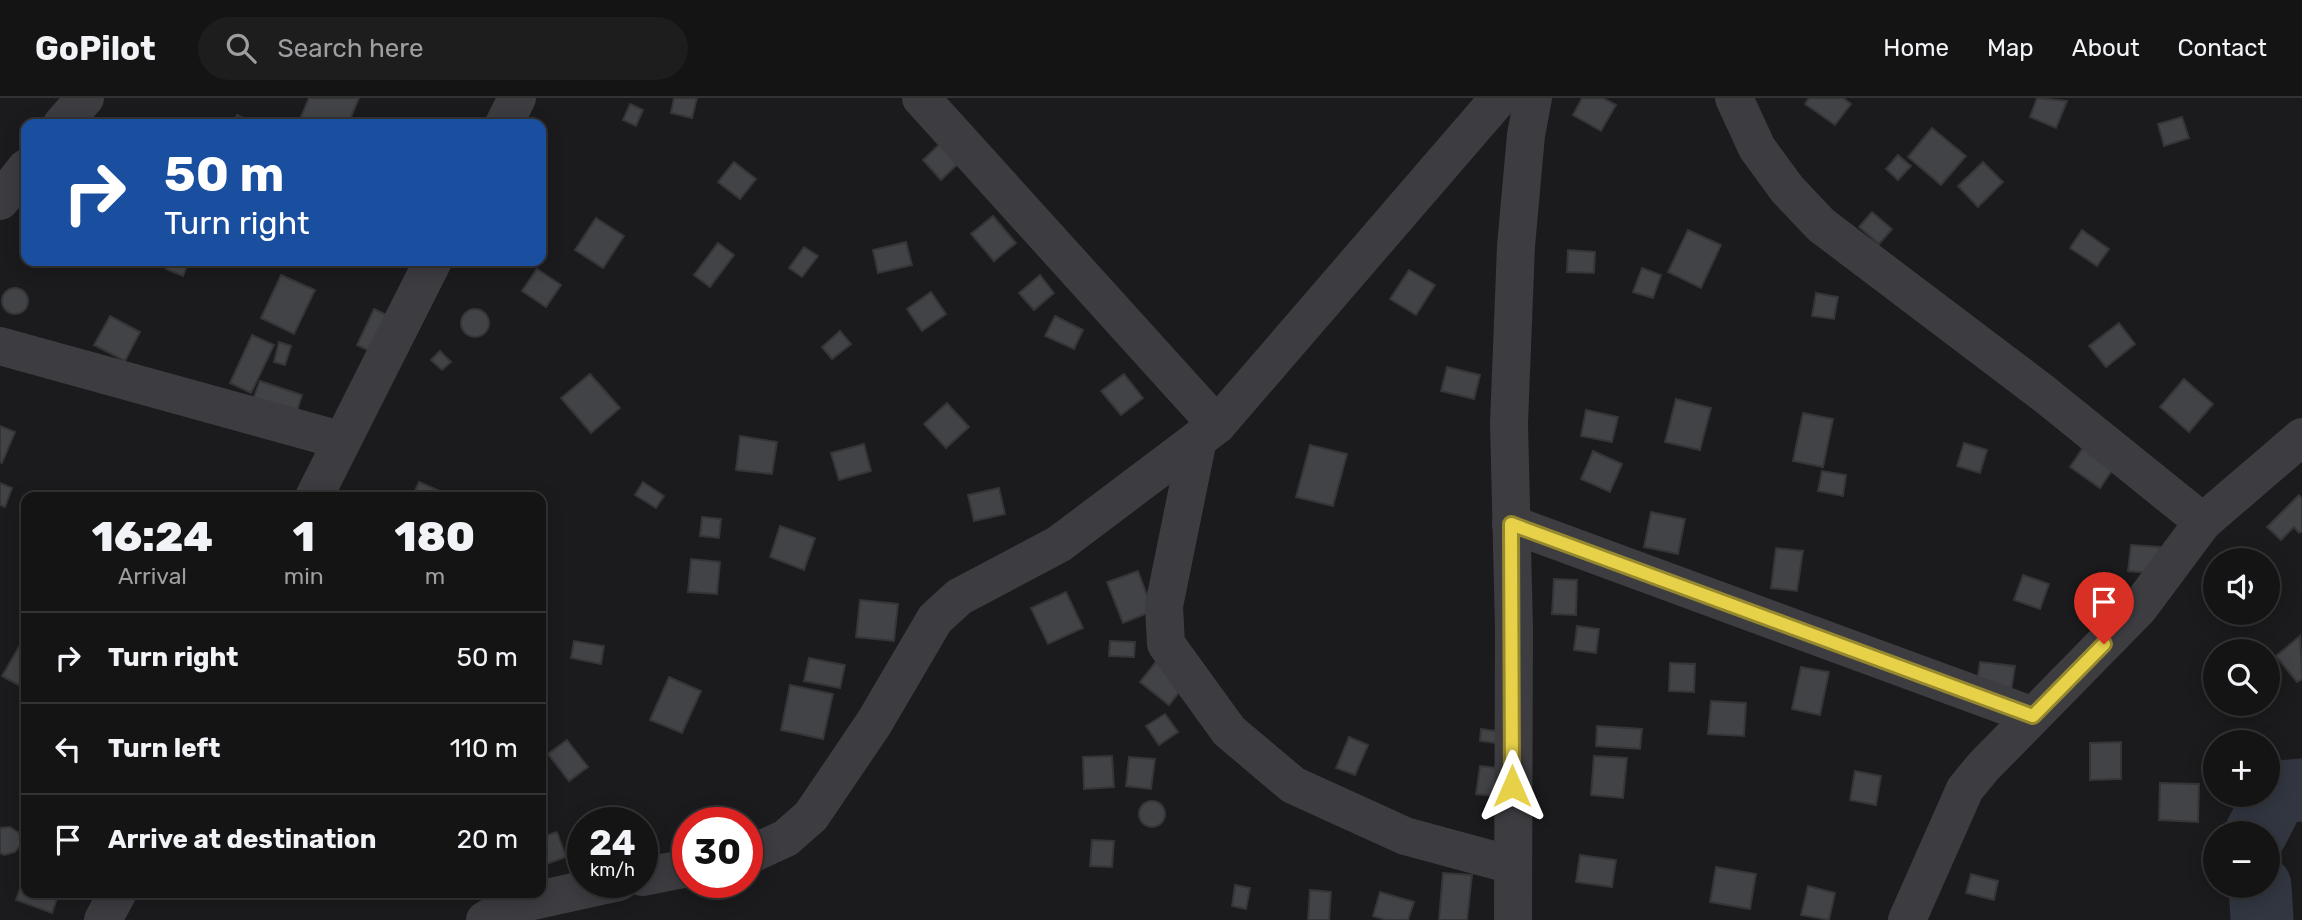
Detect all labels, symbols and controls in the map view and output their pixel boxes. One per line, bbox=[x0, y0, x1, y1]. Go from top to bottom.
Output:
search box bbox=[198, 17, 688, 80]
text: GoPilot bbox=[35, 29, 156, 68]
icon: search bbox=[222, 29, 260, 67]
text: Search here bbox=[278, 33, 423, 64]
text: Home bbox=[1883, 34, 1949, 62]
text: Map bbox=[1987, 34, 2034, 62]
text: About bbox=[2072, 34, 2140, 62]
text: Contact bbox=[2178, 34, 2267, 62]
text: 50 m bbox=[164, 145, 284, 203]
icon: right bbox=[49, 147, 140, 238]
text: Turn right bbox=[164, 204, 309, 242]
text: 16:24 bbox=[92, 512, 213, 562]
text: 1 bbox=[293, 512, 315, 562]
text: 180 bbox=[395, 512, 475, 562]
map controls bbox=[2203, 548, 2280, 898]
button: sound bbox=[2203, 548, 2280, 625]
text: Arrival bbox=[118, 562, 187, 590]
text: min bbox=[284, 562, 324, 590]
text: m bbox=[425, 562, 445, 590]
pin bbox=[2074, 572, 2134, 644]
icon: arrive bbox=[2085, 583, 2123, 621]
icon: right bbox=[49, 639, 87, 677]
button: search bbox=[2203, 639, 2280, 716]
text: Turn right bbox=[108, 642, 238, 673]
text: 50 m bbox=[457, 642, 518, 673]
icon: left bbox=[49, 730, 87, 768]
button: + bbox=[2203, 730, 2280, 807]
text: Turn left bbox=[108, 733, 220, 764]
text: 110 m bbox=[450, 733, 518, 764]
position arrow bbox=[1475, 749, 1549, 823]
speed limit sign: 30 bbox=[672, 807, 763, 898]
icon: arrive bbox=[49, 821, 87, 859]
button: − bbox=[2203, 821, 2280, 898]
text: 24 bbox=[589, 822, 636, 864]
text: Arrive at destination bbox=[108, 824, 376, 855]
text: 20 m bbox=[457, 824, 518, 855]
text: km/h bbox=[590, 859, 635, 881]

